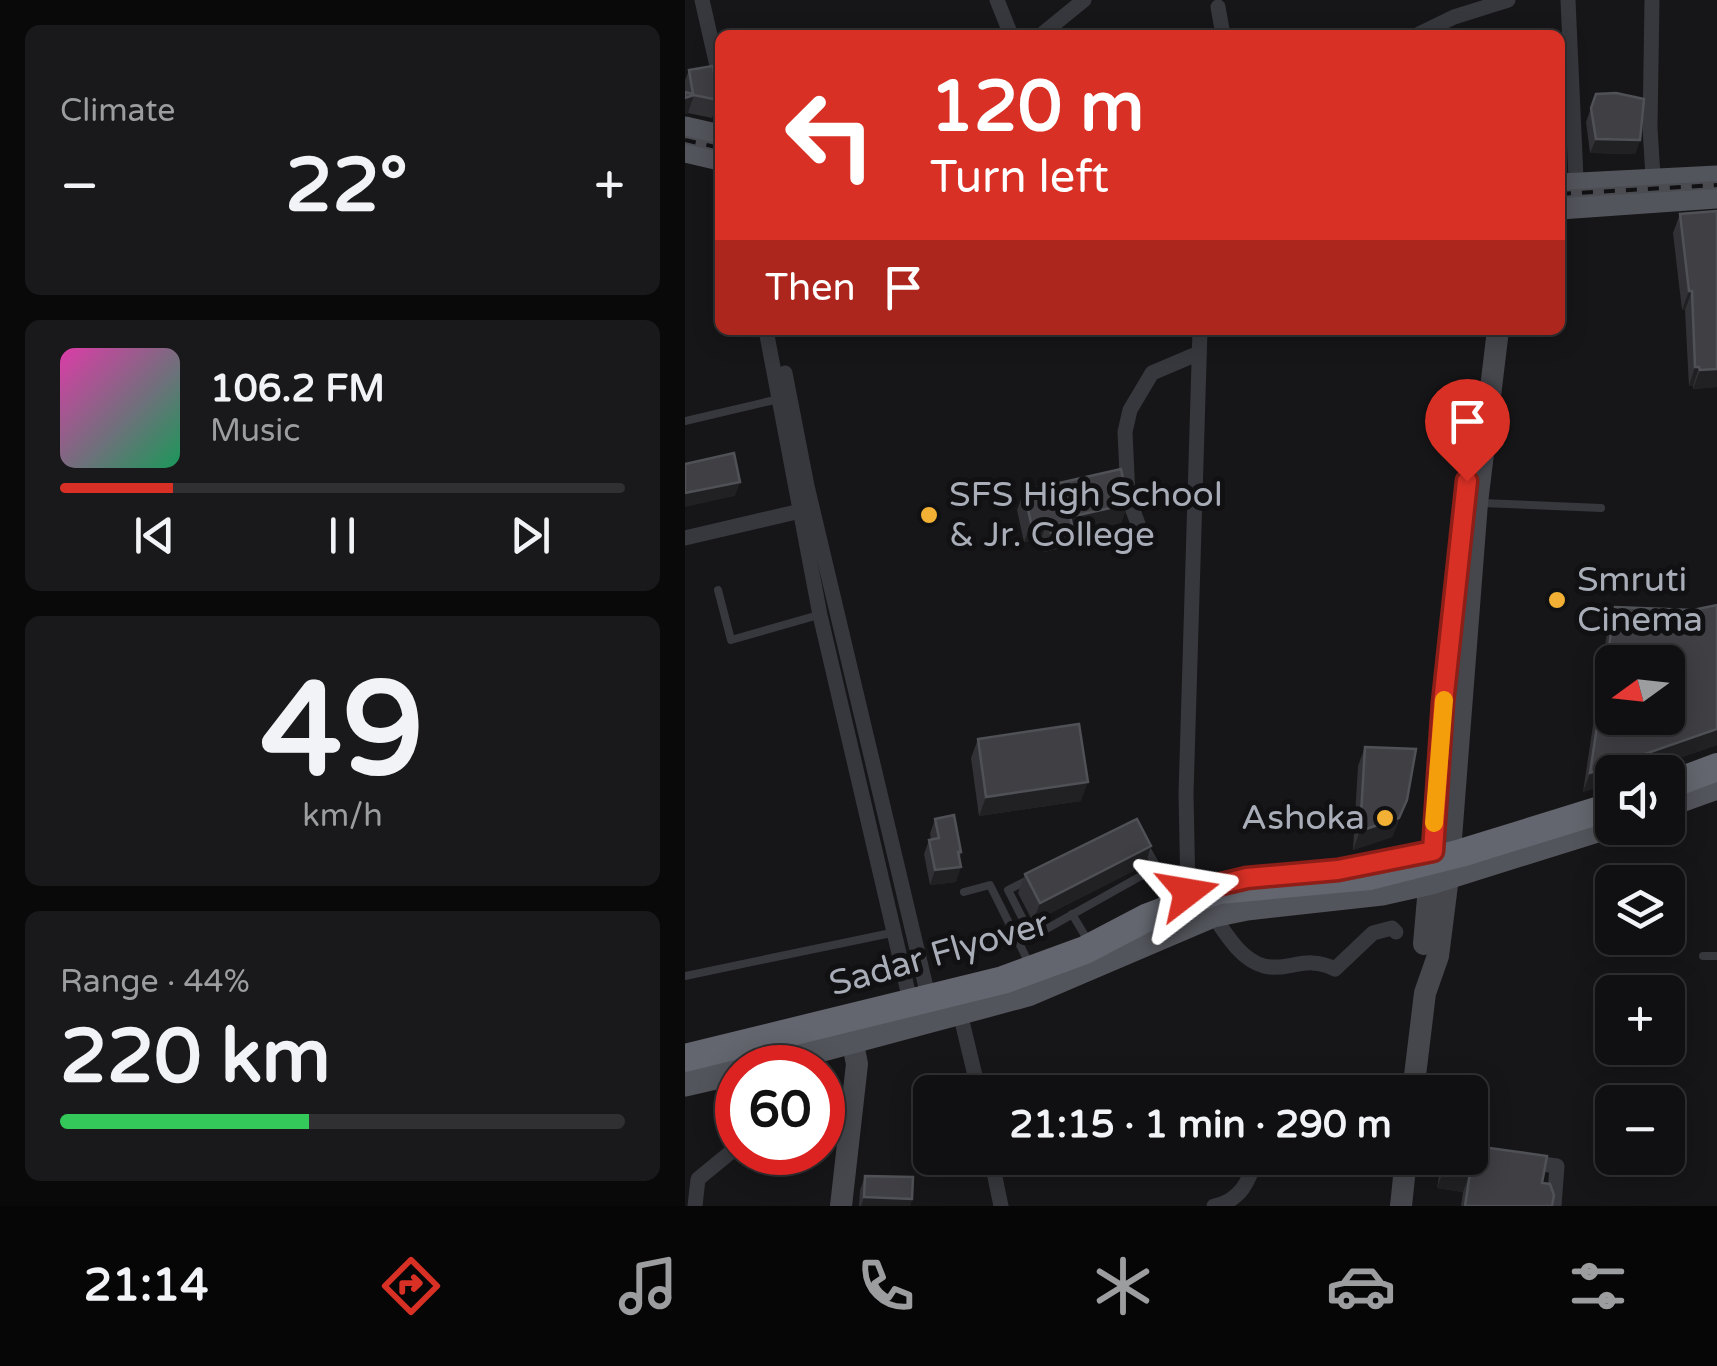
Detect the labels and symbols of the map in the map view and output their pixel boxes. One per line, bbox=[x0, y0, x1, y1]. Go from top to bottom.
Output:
pin bbox=[1425, 379, 1510, 482]
place label: SFS High School & Jr. College bbox=[949, 474, 1223, 556]
marker: SFS High School & Jr. College bbox=[918, 504, 940, 526]
place label: Smruti Cinema bbox=[1577, 559, 1703, 641]
marker: Smruti Cinema bbox=[1546, 589, 1568, 611]
north arrow bbox=[1595, 645, 1685, 735]
place label: Ashoka bbox=[1241, 797, 1365, 839]
marker: Ashoka bbox=[1374, 807, 1396, 829]
position arrow bbox=[1136, 840, 1240, 944]
street label: Sadar Flyover bbox=[824, 902, 1054, 1005]
speed limit sign: 60 bbox=[715, 1045, 845, 1175]

